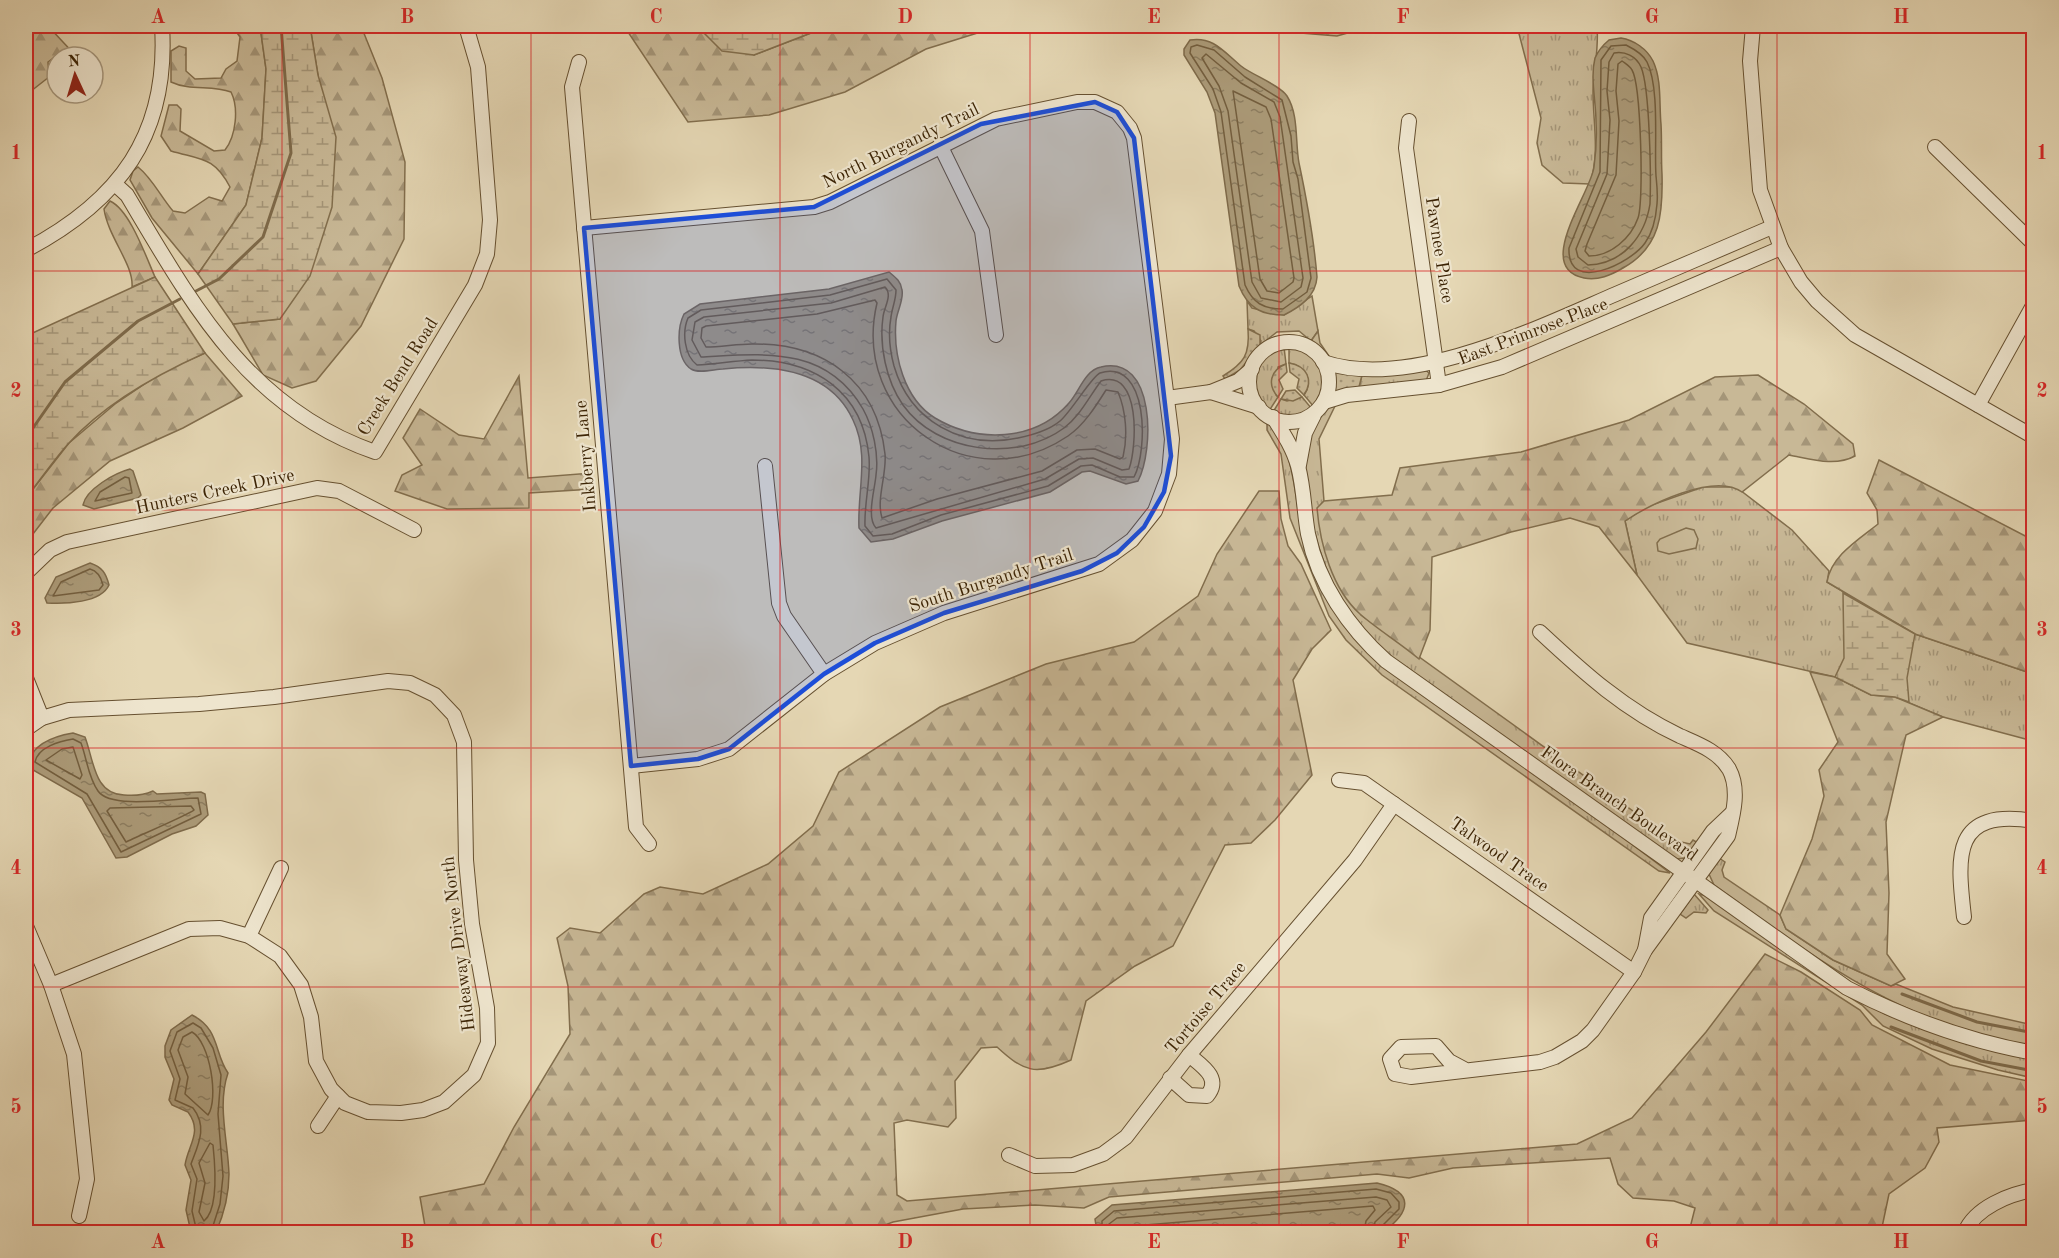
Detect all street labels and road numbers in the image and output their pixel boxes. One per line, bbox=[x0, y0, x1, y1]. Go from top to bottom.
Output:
street label: North Burgandy Trail bbox=[820, 100, 982, 192]
street label: Pawnee Place bbox=[1422, 196, 1456, 304]
street label: East Primrose Place bbox=[1456, 295, 1610, 369]
street label: Creek Bend Road bbox=[355, 315, 441, 439]
street label: Inkberry Lane bbox=[572, 399, 600, 513]
street label: Hunters Creek Drive bbox=[134, 466, 296, 518]
street label: South Burgandy Trail bbox=[907, 546, 1075, 616]
street label: Flora Branch Boulevard bbox=[1537, 743, 1701, 865]
street label: Talwood Trace bbox=[1446, 814, 1552, 896]
street label: Hideaway Drive North bbox=[439, 855, 479, 1033]
street label: Tortoise Trace bbox=[1162, 958, 1250, 1058]

